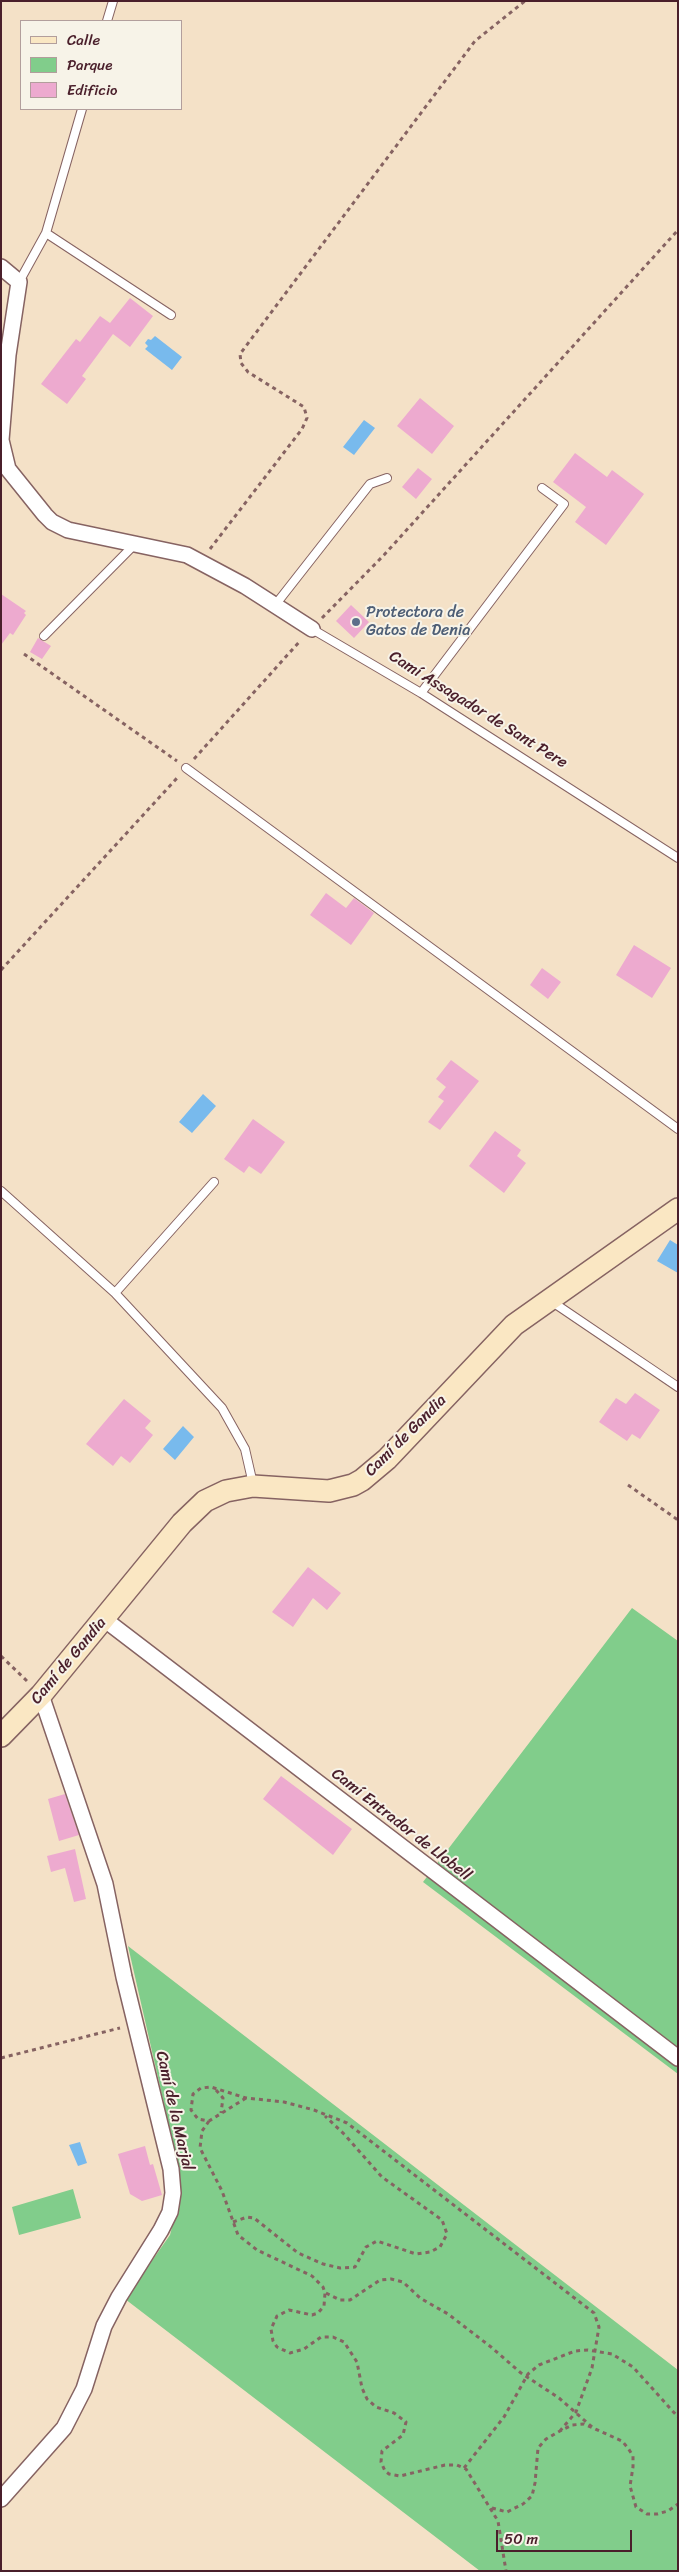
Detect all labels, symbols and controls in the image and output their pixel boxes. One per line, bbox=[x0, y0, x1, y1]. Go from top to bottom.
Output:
legend bbox=[20, 20, 182, 110]
text: Calle bbox=[67, 27, 100, 53]
text: Parque bbox=[67, 52, 112, 78]
text: Edificio bbox=[67, 77, 118, 103]
place label: Protectora de Gatos de Denia bbox=[366, 603, 470, 641]
marker: Protectora de Gatos de Denia bbox=[350, 616, 362, 628]
street label: Camí Assagador de Sant Pere bbox=[385, 647, 571, 773]
street label: Camí de Gandia bbox=[361, 1391, 451, 1481]
street label: Camí de Gandia bbox=[27, 1614, 111, 1708]
street label: Camí Entrador de Llobell bbox=[327, 1764, 475, 1886]
street label: Camí de la Marjal bbox=[151, 2049, 197, 2173]
scale bar bbox=[499, 2520, 635, 2552]
text: 50 m bbox=[504, 2526, 538, 2552]

